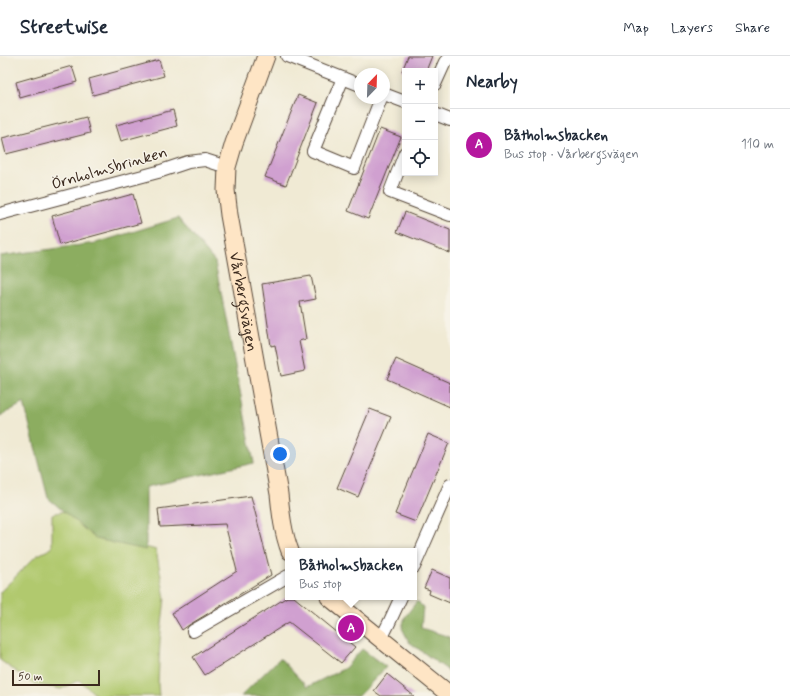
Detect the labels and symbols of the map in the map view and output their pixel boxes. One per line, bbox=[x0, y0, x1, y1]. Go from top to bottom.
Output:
north arrow bbox=[354, 68, 390, 104]
street label: Örnholmsbrinken bbox=[49, 142, 170, 195]
street label: Vårbergsvägen bbox=[224, 250, 262, 354]
your location bbox=[270, 444, 290, 464]
pin: A bbox=[338, 613, 364, 643]
scale bar bbox=[12, 668, 100, 687]

